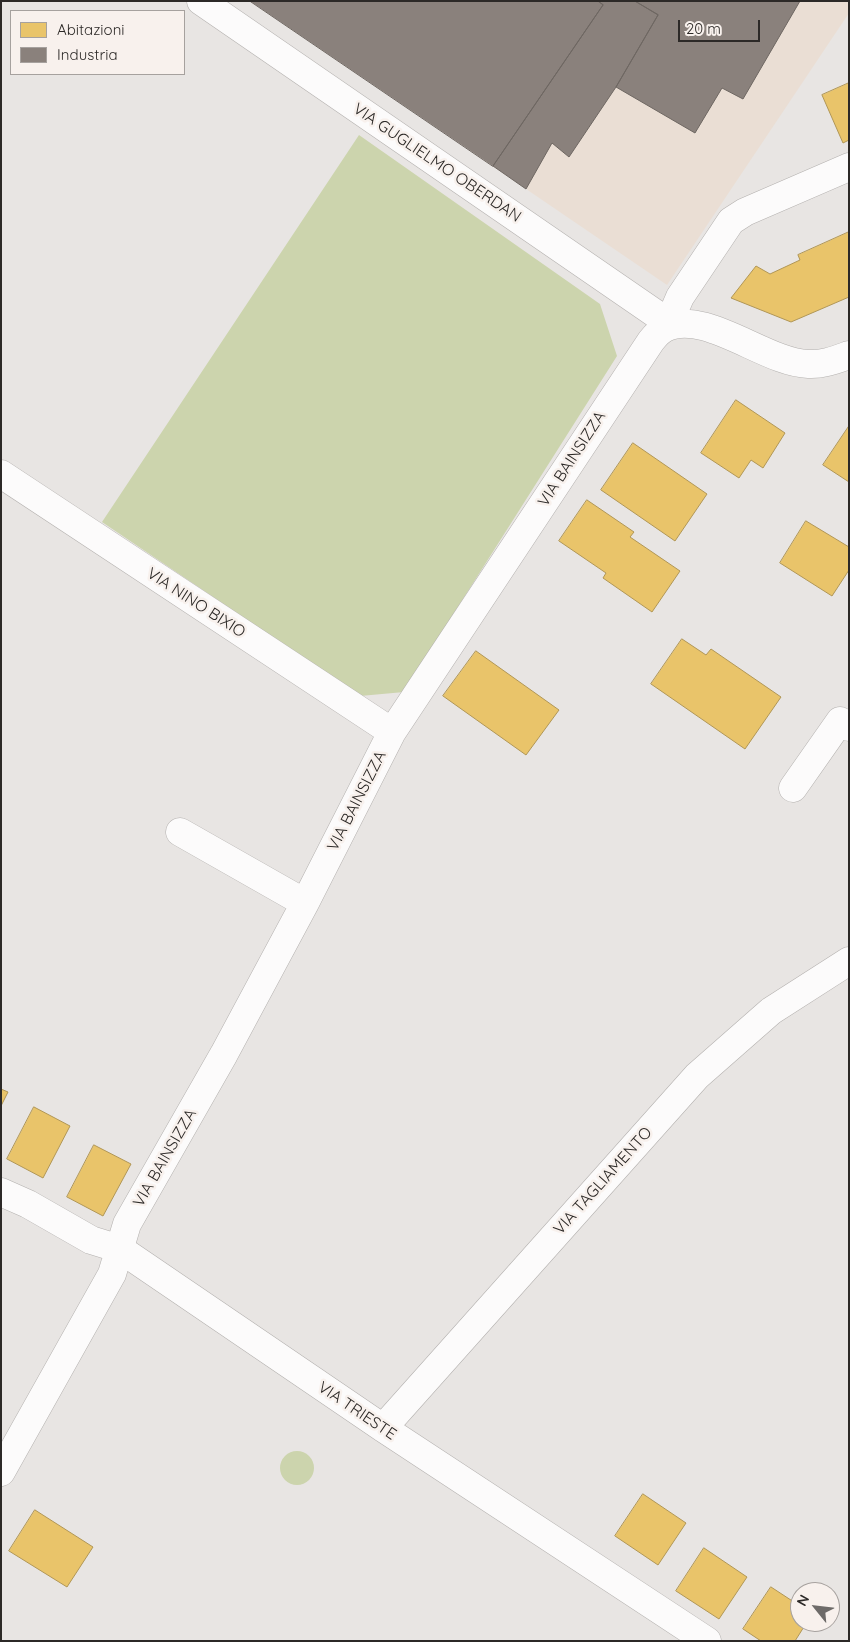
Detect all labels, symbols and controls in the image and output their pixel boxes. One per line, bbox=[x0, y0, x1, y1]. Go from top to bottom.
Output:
legend bbox=[10, 10, 185, 75]
scale bar bbox=[680, 10, 762, 42]
text: 20 m bbox=[686, 19, 721, 38]
text: Abitazioni bbox=[57, 20, 125, 39]
text: Industria bbox=[57, 45, 117, 64]
street label: VIA GUGLIELMO OBERDAN bbox=[349, 99, 525, 227]
street label: VIA BAINSIZZA bbox=[534, 408, 610, 510]
street label: VIA NINO BIXIO bbox=[143, 564, 249, 642]
street label: VIA BAINSIZZA bbox=[324, 748, 390, 854]
street label: VIA BAINSIZZA bbox=[129, 1106, 201, 1210]
street label: VIA TAGLIAMENTO bbox=[550, 1123, 656, 1239]
street label: VIA TRIESTE bbox=[314, 1378, 400, 1444]
north arrow bbox=[790, 1582, 840, 1632]
text: N bbox=[792, 1591, 813, 1609]

